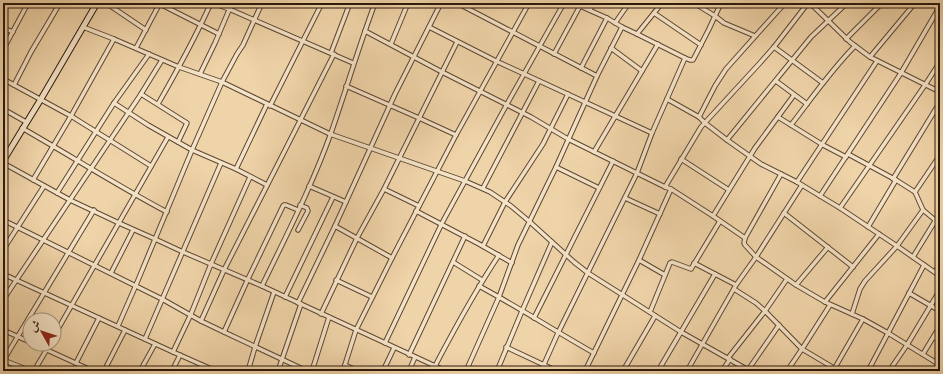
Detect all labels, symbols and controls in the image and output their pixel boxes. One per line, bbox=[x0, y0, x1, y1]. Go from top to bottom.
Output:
north arrow bbox=[22, 312, 62, 352]
text: ش bbox=[25, 316, 44, 335]

